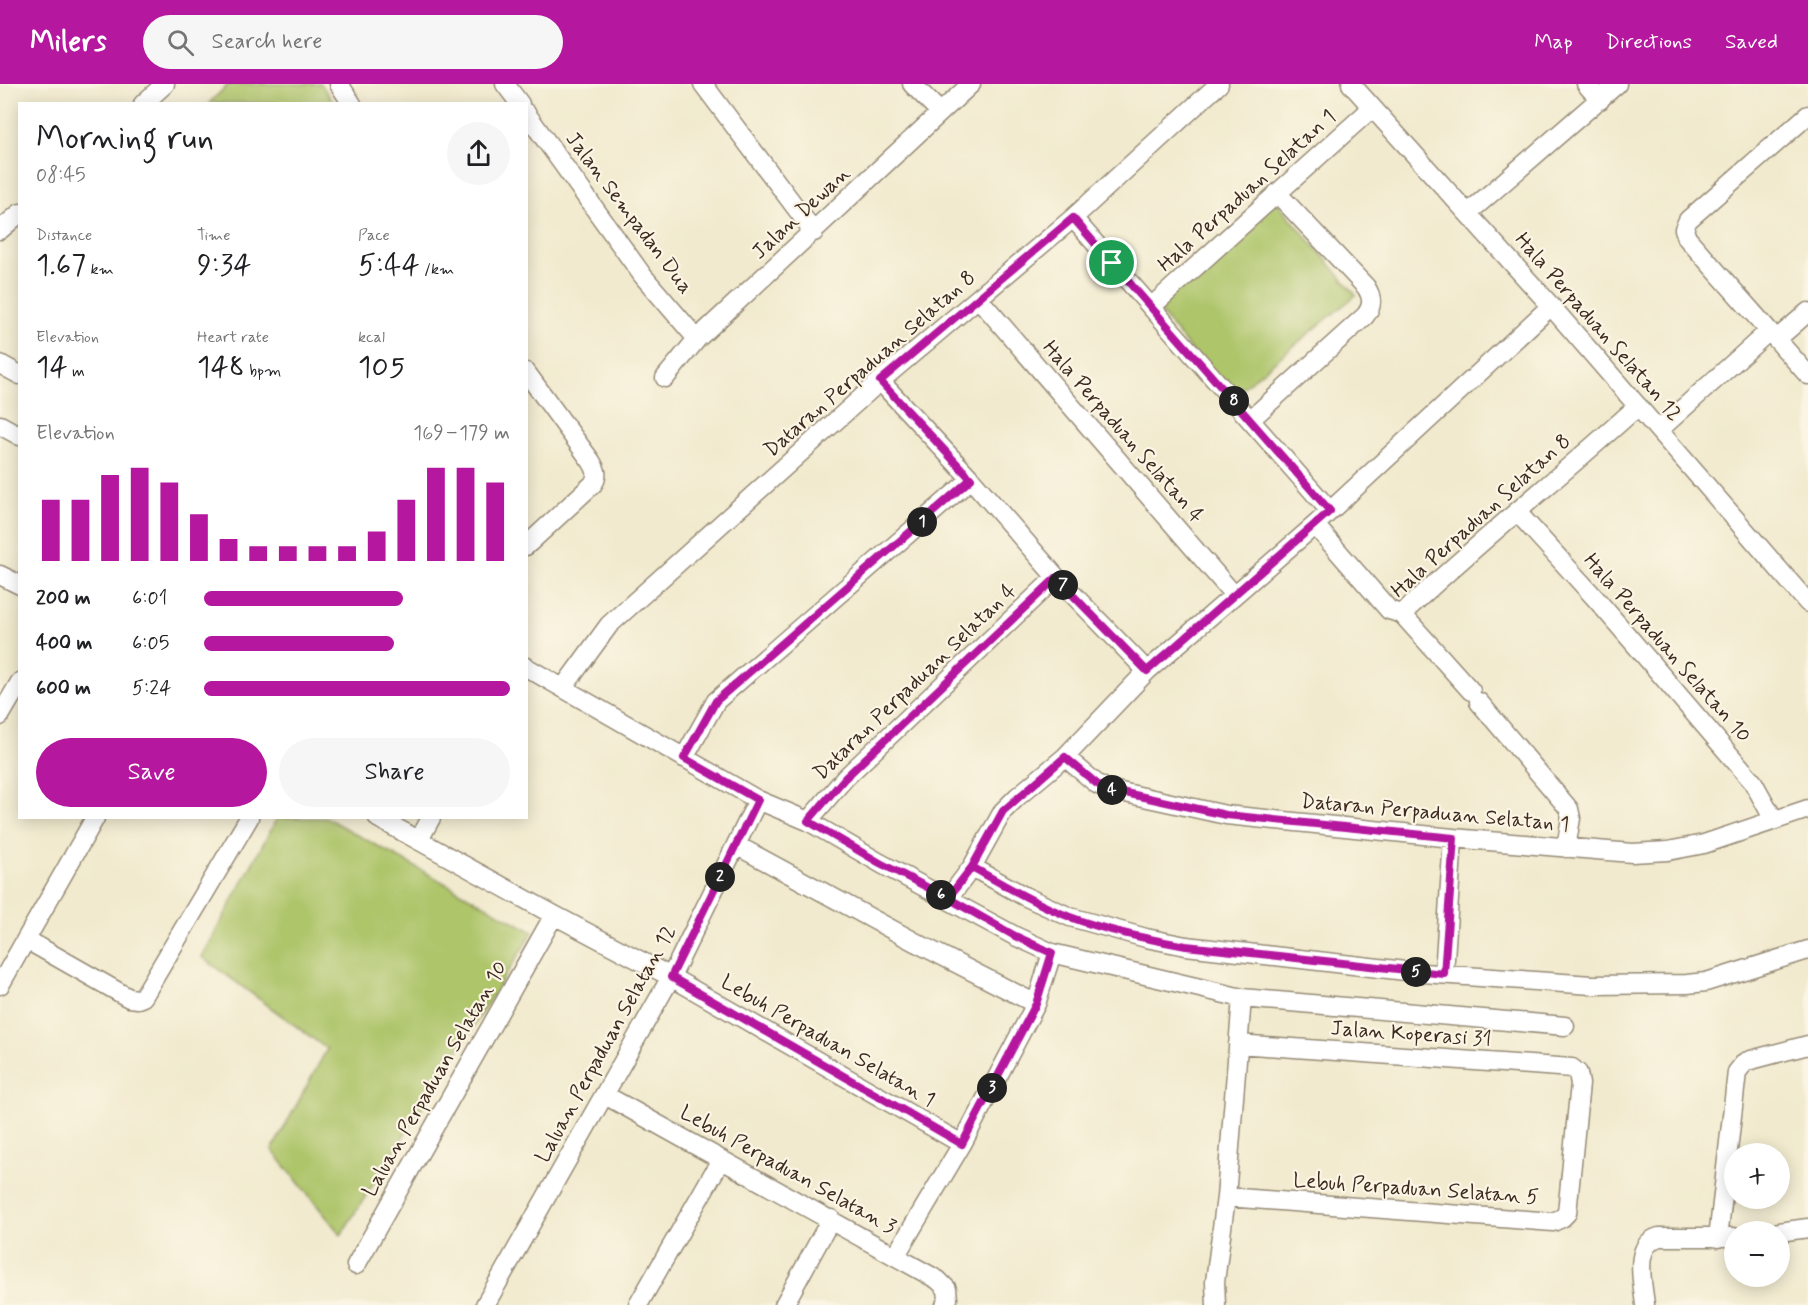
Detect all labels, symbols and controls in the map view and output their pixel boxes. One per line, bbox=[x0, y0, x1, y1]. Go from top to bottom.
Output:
search box bbox=[143, 15, 563, 69]
text: Milers bbox=[30, 24, 107, 61]
icon: search bbox=[164, 26, 197, 59]
text: Search here bbox=[212, 28, 322, 56]
text: Map bbox=[1534, 28, 1573, 56]
text: Directions bbox=[1606, 28, 1692, 56]
text: Saved bbox=[1725, 28, 1778, 56]
street label: Hala Perpaduan Selatan 1 bbox=[1152, 103, 1342, 279]
text: Morning run bbox=[36, 117, 214, 161]
button: share bbox=[447, 122, 510, 185]
street label: Jalan Sempadan Dua bbox=[559, 126, 699, 300]
street label: Jalan Dewan bbox=[746, 160, 857, 266]
text: 08:45 bbox=[36, 162, 86, 189]
text: Distance bbox=[36, 225, 92, 246]
text: Time bbox=[197, 225, 231, 246]
text: Pace bbox=[358, 225, 390, 246]
street label: Hala Perpaduan Selatan 12 bbox=[1508, 227, 1688, 427]
pin bbox=[1086, 237, 1137, 288]
text: 1.67 bbox=[36, 246, 86, 285]
text: 9:34 bbox=[197, 246, 252, 285]
text: 5:44 bbox=[358, 246, 420, 285]
icon: arrive bbox=[1095, 246, 1128, 279]
text: km bbox=[86, 259, 114, 280]
text: /km bbox=[420, 259, 454, 280]
street label: Dataran Perpaduan Selatan 8 bbox=[758, 264, 982, 464]
text: Elevation bbox=[36, 327, 99, 348]
text: Heart rate bbox=[197, 327, 269, 348]
text: kcal bbox=[358, 327, 385, 348]
street label: Hala Perpaduan Selatan 4 bbox=[1036, 335, 1210, 529]
text: 14 bbox=[36, 348, 68, 387]
text: 148 bbox=[197, 348, 245, 387]
text: 105 bbox=[358, 348, 405, 387]
text: m bbox=[68, 361, 85, 382]
text: bpm bbox=[245, 361, 281, 382]
pin: 8 bbox=[1219, 386, 1249, 416]
text: 8 bbox=[1229, 390, 1239, 411]
text: Elevation bbox=[36, 420, 115, 447]
text: 169–179 m bbox=[413, 420, 510, 447]
street label: Hala Perpaduan Selatan 8 bbox=[1385, 428, 1577, 604]
pin: 1 bbox=[907, 507, 937, 537]
text: 1 bbox=[918, 511, 926, 532]
street label: Hala Perpaduan Selatan 10 bbox=[1577, 547, 1757, 749]
pin: 7 bbox=[1048, 570, 1078, 600]
text: 7 bbox=[1058, 574, 1068, 595]
street label: Dataran Perpaduan Selatan 4 bbox=[807, 577, 1023, 787]
text: 200 m bbox=[36, 585, 91, 612]
text: 6:01 bbox=[132, 585, 167, 612]
text: 400 m bbox=[36, 630, 92, 657]
text: 6:05 bbox=[132, 630, 169, 657]
text: 600 m bbox=[36, 675, 91, 702]
text: 5:24 bbox=[132, 675, 171, 702]
button: Save bbox=[36, 738, 267, 807]
button: Share bbox=[279, 738, 510, 807]
pin: 4 bbox=[1097, 775, 1127, 805]
text: 4 bbox=[1107, 779, 1117, 800]
street label: Dataran Perpaduan Selatan 1 bbox=[1300, 787, 1570, 839]
pin: 2 bbox=[705, 862, 735, 892]
text: 2 bbox=[716, 866, 724, 887]
pin: 6 bbox=[926, 880, 956, 910]
text: 6 bbox=[937, 884, 945, 905]
street label: Laluan Perpaduan Selatan 12 bbox=[529, 920, 683, 1168]
street label: Laluan Perpaduan Selatan 10 bbox=[356, 956, 514, 1202]
pin: 5 bbox=[1401, 957, 1431, 987]
text: 5 bbox=[1411, 961, 1421, 982]
street label: Lebuh Perpaduan Selatan 1 bbox=[716, 968, 940, 1114]
street label: Jalan Koperasi 31 bbox=[1330, 1014, 1492, 1054]
pin: 3 bbox=[977, 1073, 1007, 1103]
text: 3 bbox=[988, 1077, 996, 1098]
street label: Lebuh Perpaduan Selatan 3 bbox=[675, 1099, 902, 1241]
map controls bbox=[1724, 1143, 1790, 1287]
button: + bbox=[1724, 1143, 1790, 1209]
street label: Lebuh Perpaduan Selatan 5 bbox=[1292, 1166, 1540, 1212]
button: − bbox=[1724, 1221, 1790, 1287]

